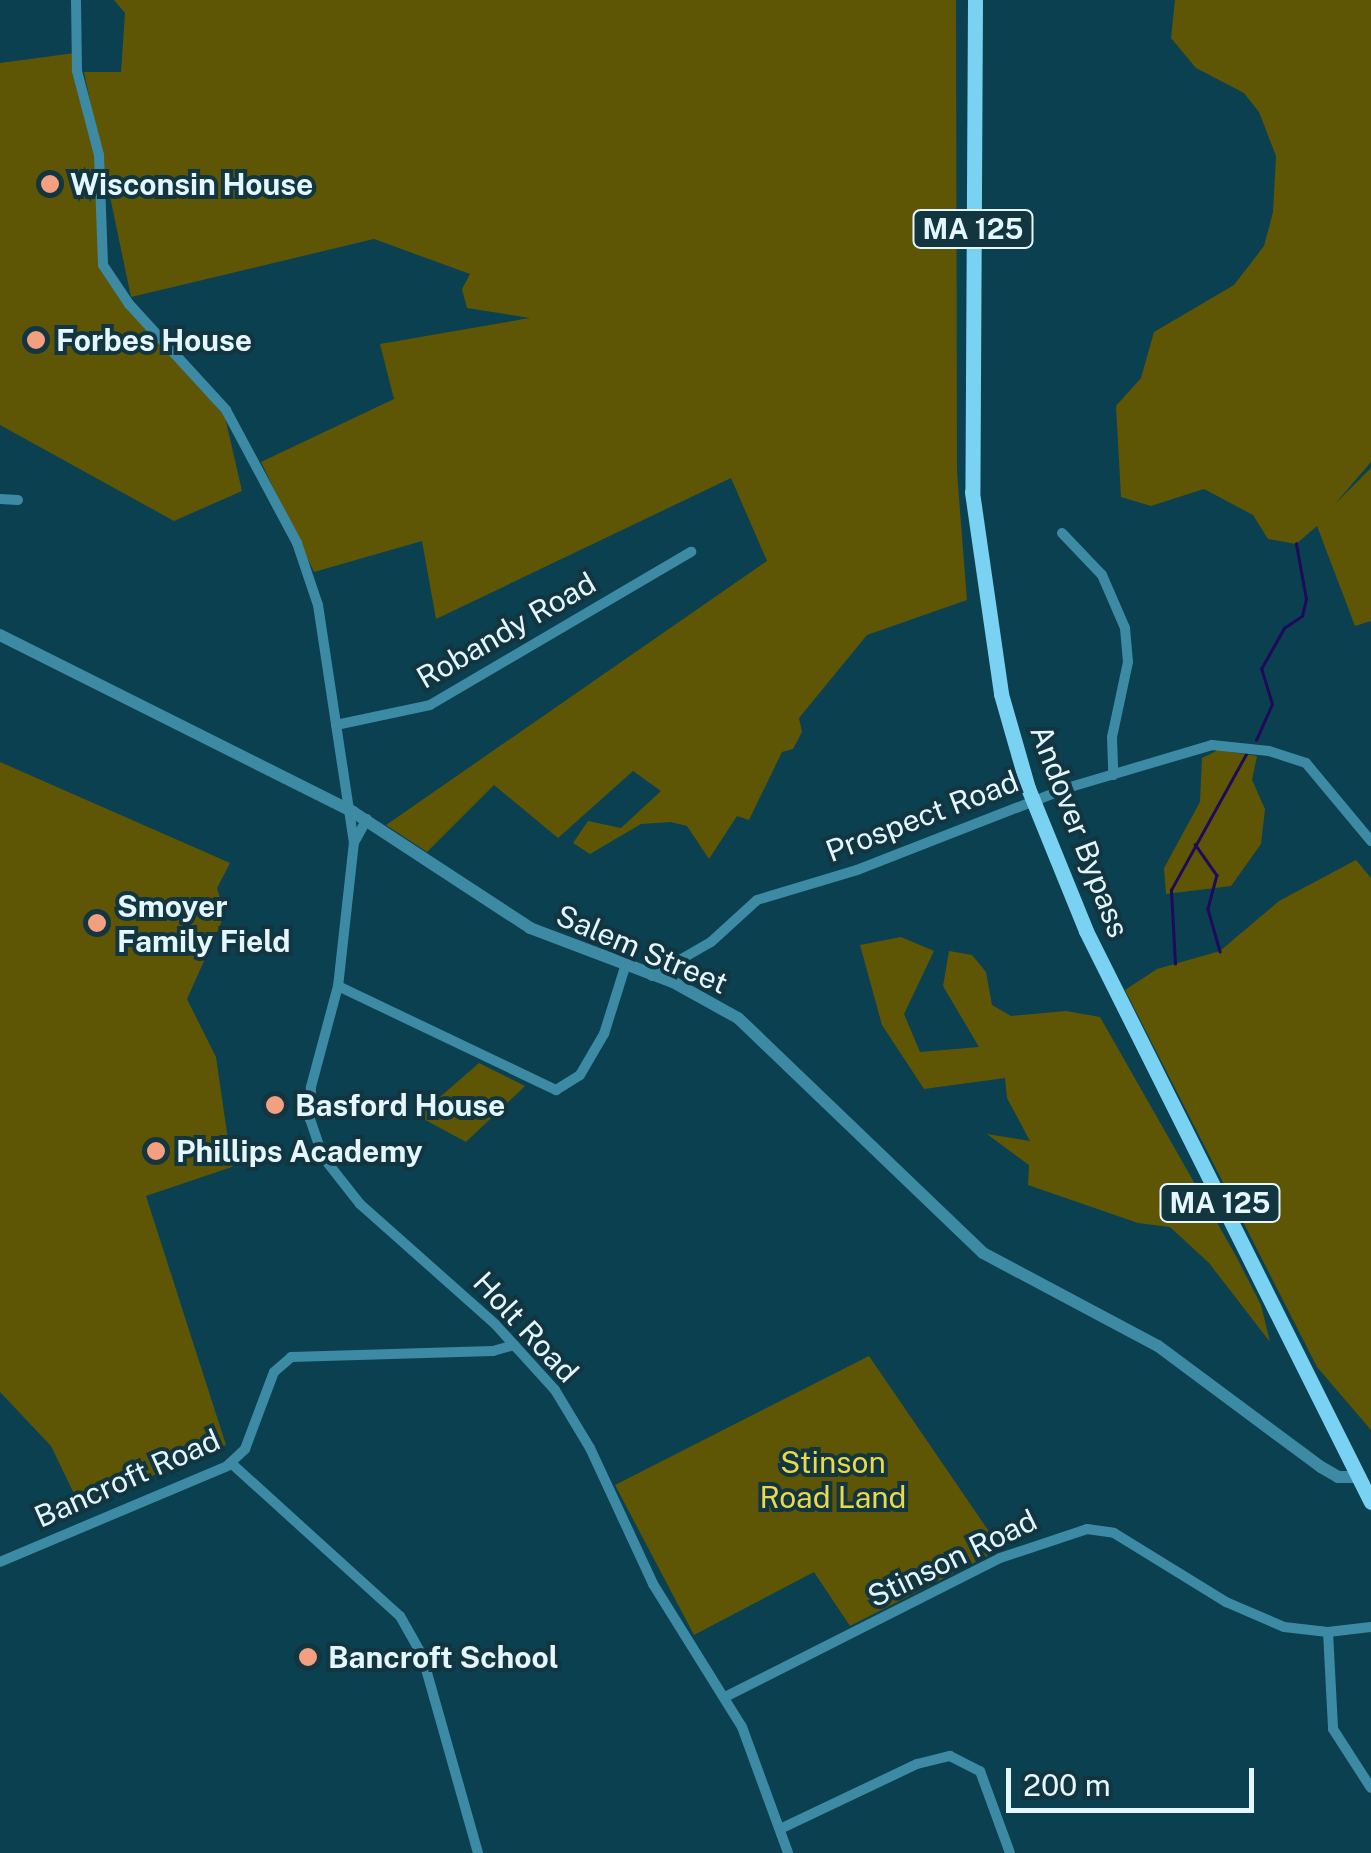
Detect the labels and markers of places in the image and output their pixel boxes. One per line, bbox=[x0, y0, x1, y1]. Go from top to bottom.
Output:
place label: Wisconsin House bbox=[70, 166, 313, 202]
marker: Wisconsin House bbox=[39, 173, 61, 195]
place label: Forbes House bbox=[56, 322, 252, 358]
marker: Forbes House bbox=[25, 329, 47, 351]
place label: Smoyer Family Field bbox=[117, 888, 291, 958]
marker: Smoyer Family Field bbox=[86, 912, 108, 934]
place label: Basford House bbox=[295, 1087, 505, 1123]
marker: Basford House bbox=[264, 1094, 286, 1116]
place label: Phillips Academy bbox=[176, 1133, 423, 1169]
marker: Phillips Academy bbox=[145, 1140, 167, 1162]
place label: Bancroft School bbox=[328, 1639, 559, 1675]
marker: Bancroft School bbox=[297, 1646, 319, 1668]

